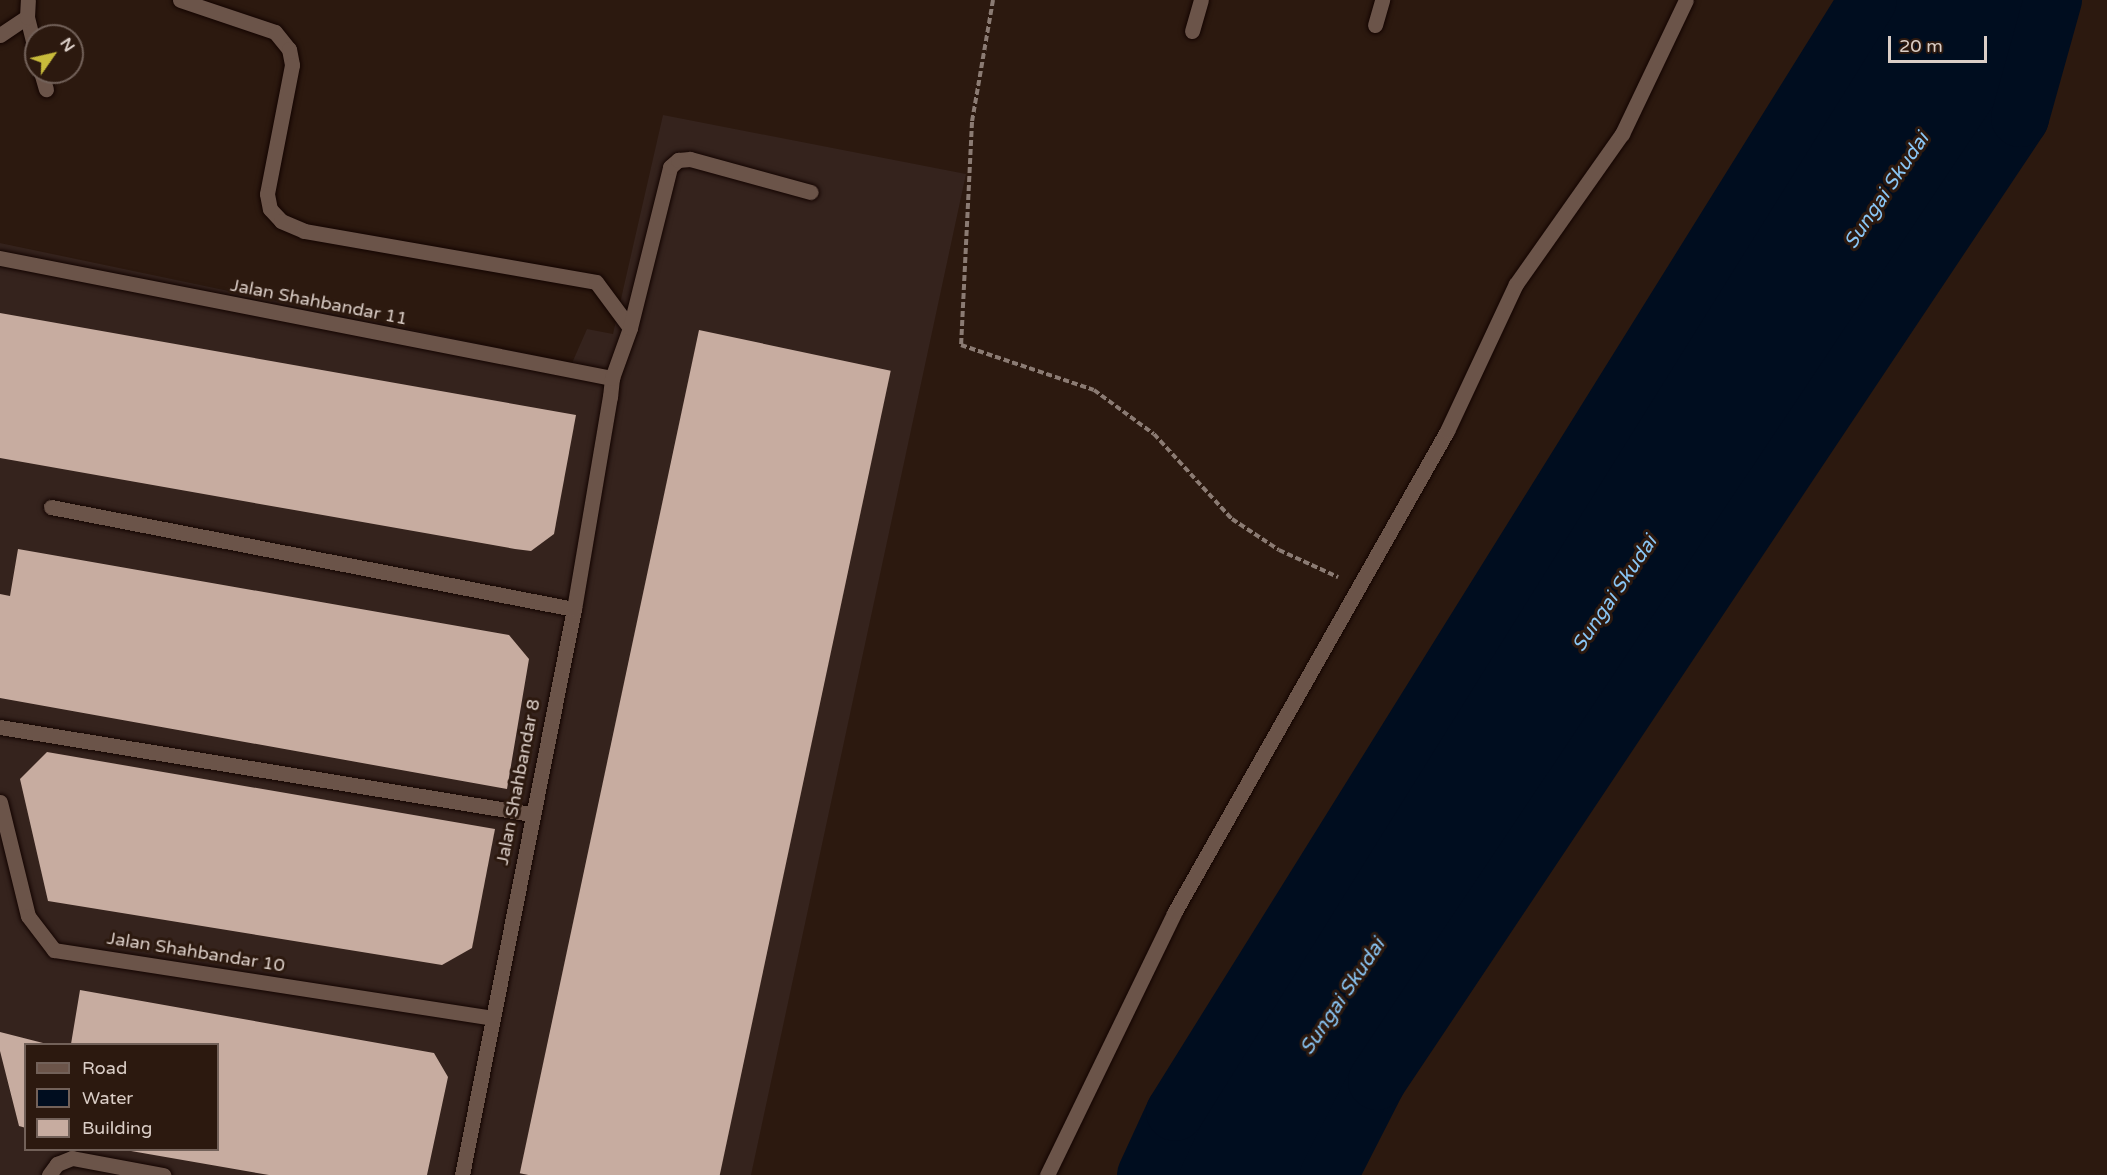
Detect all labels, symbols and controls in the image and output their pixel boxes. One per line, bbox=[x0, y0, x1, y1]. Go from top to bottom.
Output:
north arrow bbox=[24, 24, 84, 84]
scale bar bbox=[1891, 24, 1990, 62]
text: N bbox=[55, 34, 79, 56]
text: 20 m bbox=[1899, 35, 1943, 57]
water label: Sungai Skudai bbox=[1839, 128, 1935, 254]
street label: Jalan Shahbandar 11 bbox=[229, 274, 409, 330]
water label: Sungai Skudai bbox=[1567, 531, 1663, 657]
street label: Jalan Shahbandar 8 bbox=[491, 697, 545, 867]
street label: Jalan Shahbandar 10 bbox=[106, 927, 286, 977]
water label: Sungai Skudai bbox=[1295, 934, 1391, 1060]
legend bbox=[24, 1043, 219, 1151]
text: Road bbox=[82, 1057, 127, 1079]
text: Water bbox=[82, 1087, 133, 1109]
text: Building bbox=[82, 1117, 152, 1139]

